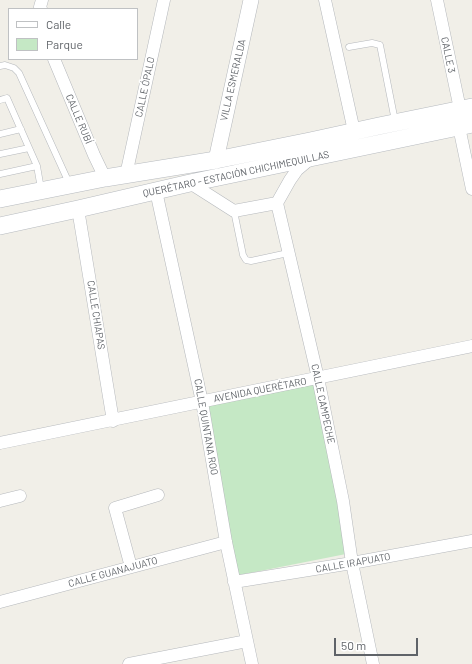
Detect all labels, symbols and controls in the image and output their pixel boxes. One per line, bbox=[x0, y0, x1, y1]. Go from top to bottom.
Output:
legend bbox=[8, 8, 138, 60]
text: Calle bbox=[46, 17, 71, 31]
street label: CALLE 3 bbox=[438, 36, 458, 74]
text: Parque bbox=[46, 37, 83, 51]
street label: VILLA ESMERALDA bbox=[218, 38, 248, 122]
street label: CALLE ÓPALO bbox=[133, 56, 157, 118]
street label: CALLE RUBÍ bbox=[63, 92, 95, 146]
street label: QUERÉTARO - ESTACIÓN CHICHIMEQUILLAS bbox=[142, 148, 330, 200]
street label: CALLE CHIAPAS bbox=[85, 279, 107, 351]
street label: CALLE CAMPECHE bbox=[309, 363, 337, 445]
street label: AVENIDA QUERÉTARO bbox=[212, 375, 308, 405]
street label: CALLE QUINTANA ROO bbox=[192, 378, 220, 476]
street label: CALLE IRAPUATO bbox=[315, 551, 391, 575]
street label: CALLE GUANAJUATO bbox=[67, 554, 159, 590]
scale bar bbox=[336, 630, 420, 656]
text: 50 m bbox=[341, 638, 366, 652]

